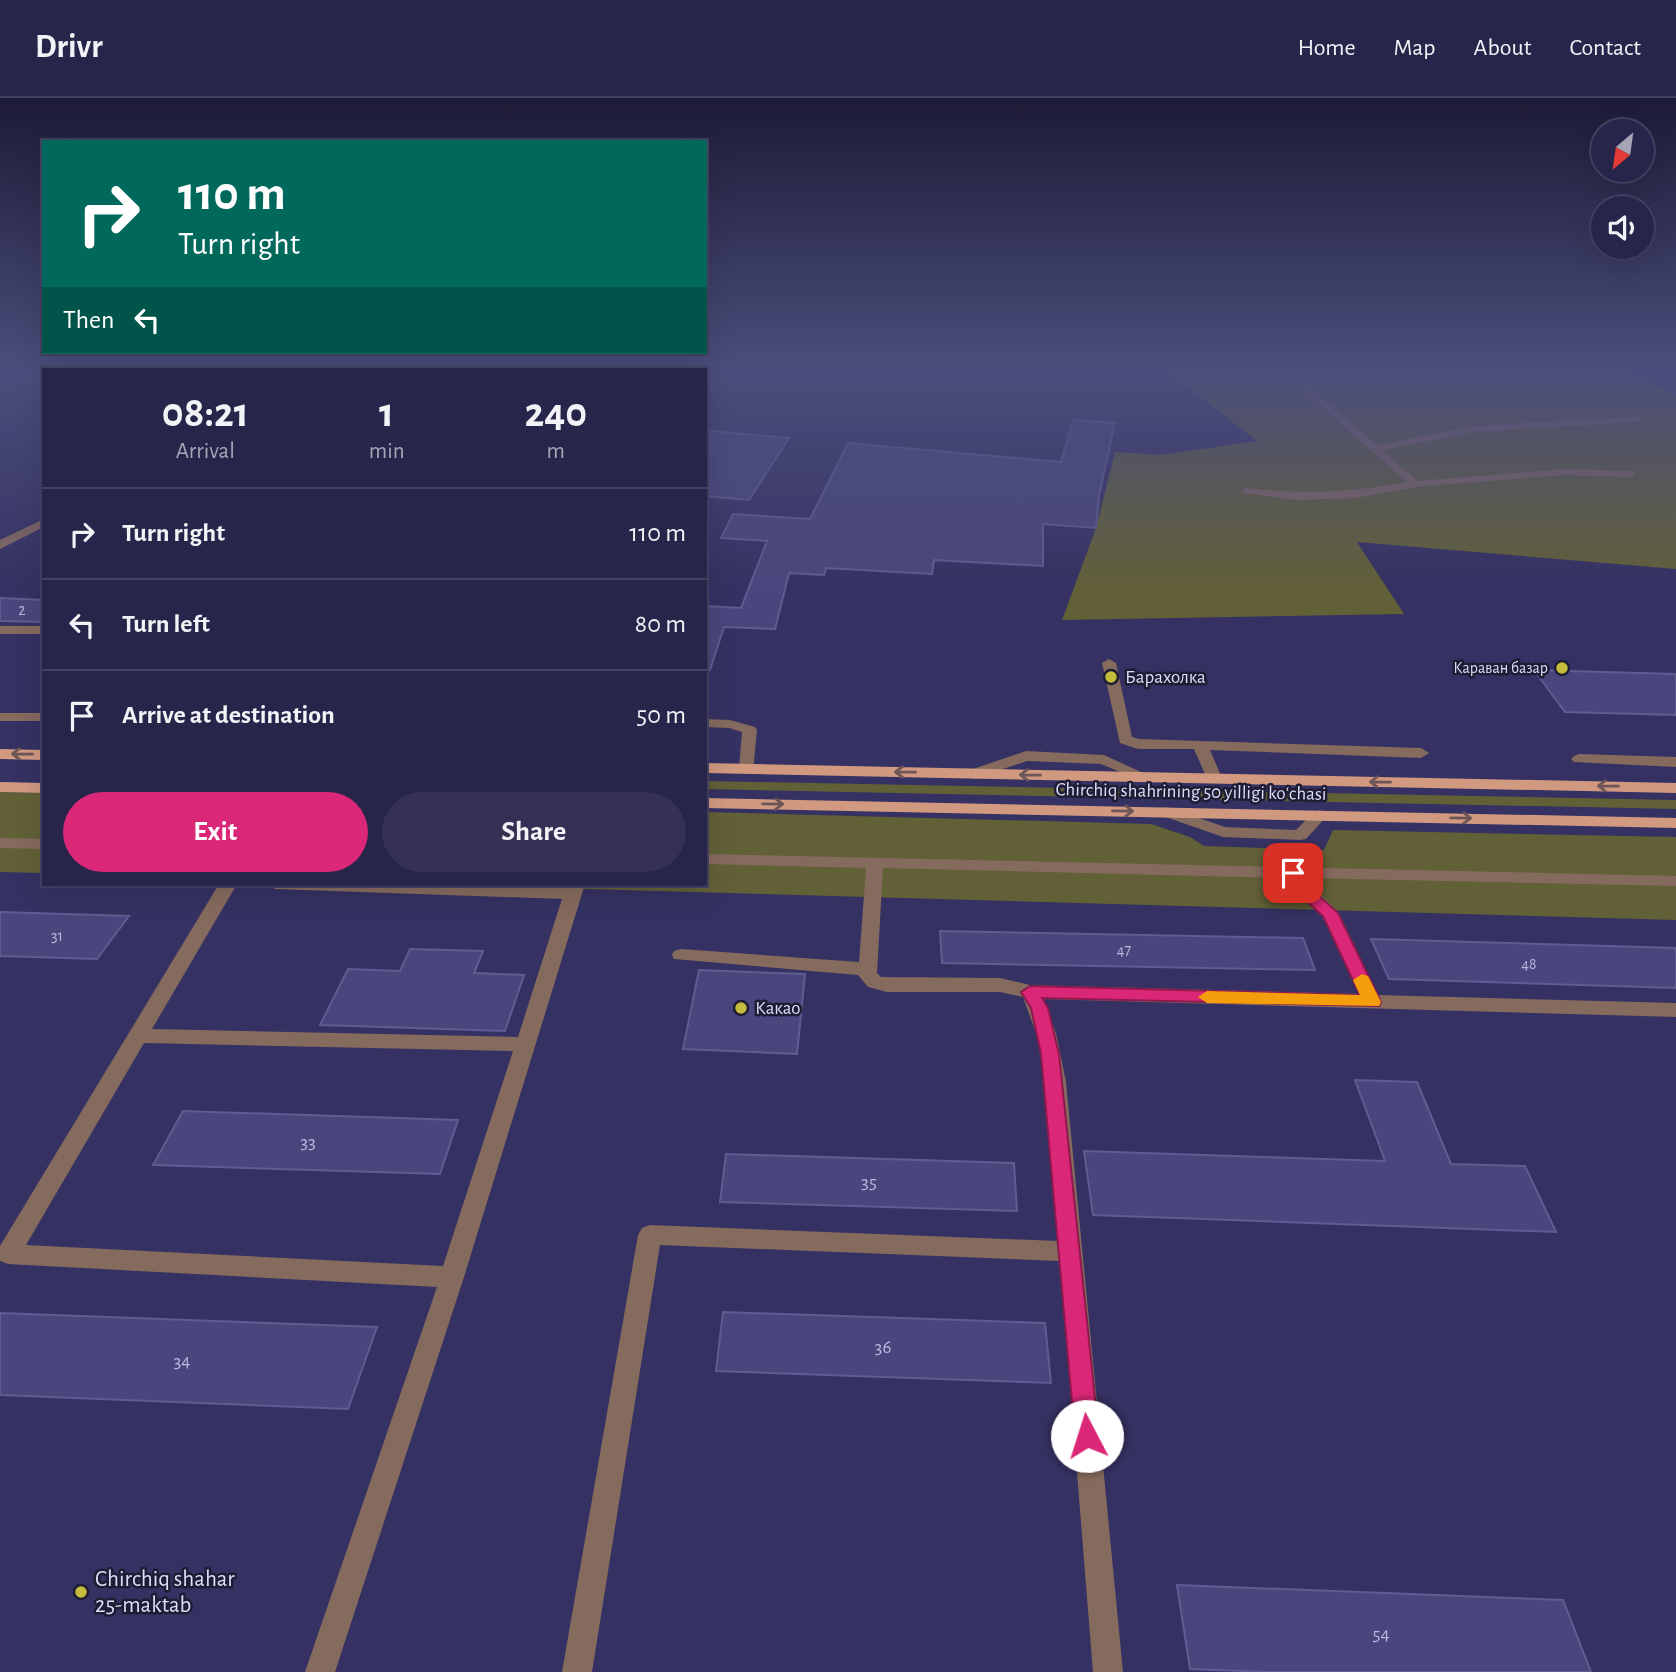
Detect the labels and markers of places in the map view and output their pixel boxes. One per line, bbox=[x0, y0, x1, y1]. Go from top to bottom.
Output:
place label: Караван базар bbox=[1453, 660, 1548, 676]
marker: Караван базар bbox=[1554, 660, 1570, 676]
place label: Барахолка bbox=[1125, 668, 1206, 687]
marker: Барахолка bbox=[1103, 669, 1119, 685]
pin bbox=[1263, 843, 1323, 903]
place label: Какао bbox=[755, 999, 801, 1018]
marker: Какао bbox=[733, 1000, 749, 1016]
place label: Chirchiq shahar 25-maktab bbox=[95, 1568, 235, 1617]
marker: Chirchiq shahar 25-maktab bbox=[73, 1584, 89, 1600]

